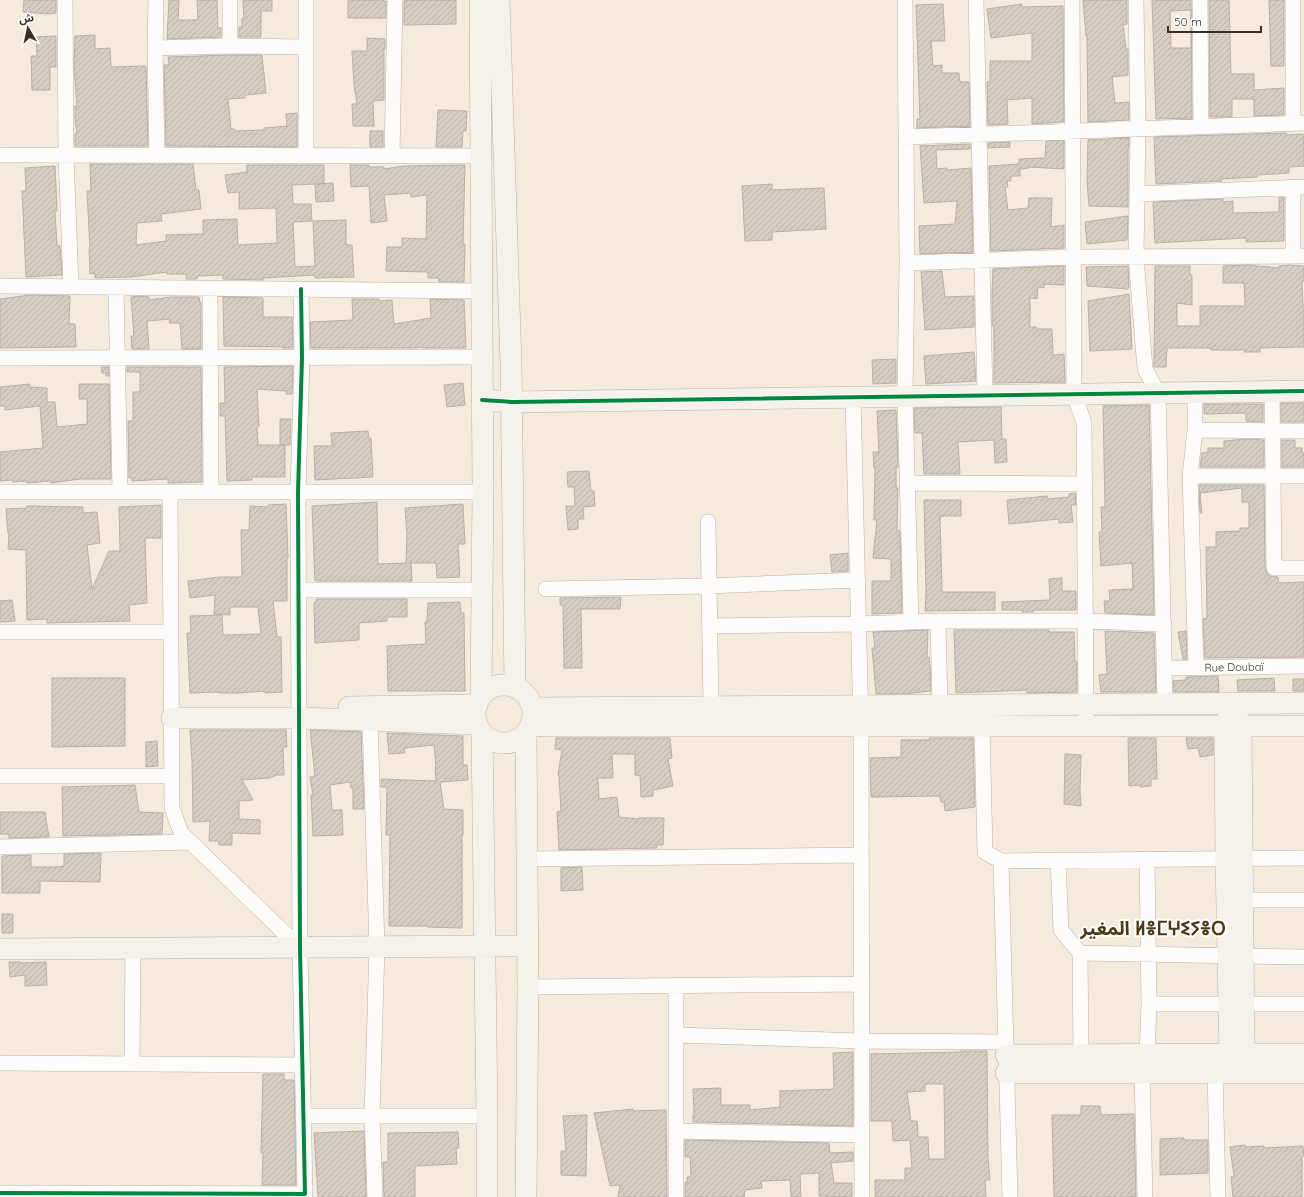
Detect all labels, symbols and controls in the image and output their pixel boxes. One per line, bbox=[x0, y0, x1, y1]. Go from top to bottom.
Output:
north arrow bbox=[8, 8, 48, 48]
scale bar bbox=[1168, 8, 1261, 34]
text: ش bbox=[18, 10, 35, 26]
text: 50 m bbox=[1174, 14, 1202, 29]
street label: Rue Doubaï bbox=[1204, 659, 1264, 675]
district label: المغير ⵍⴻⵎⵖⵉⵢⴻⵔ bbox=[1079, 916, 1226, 940]

